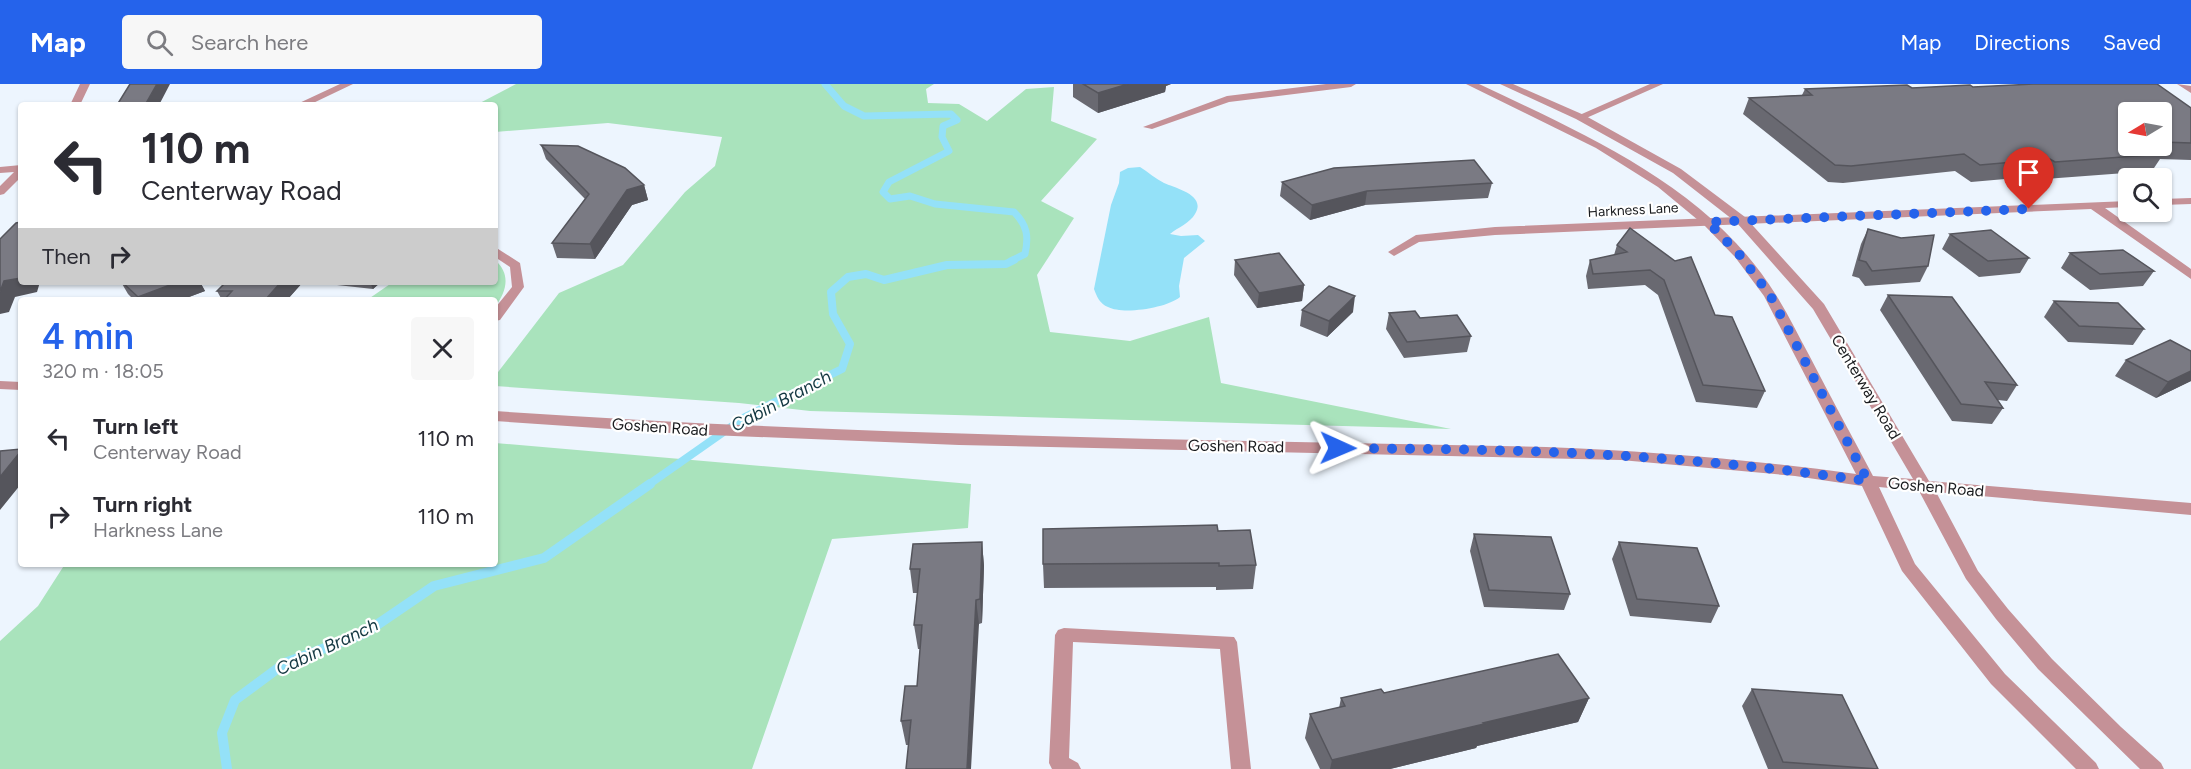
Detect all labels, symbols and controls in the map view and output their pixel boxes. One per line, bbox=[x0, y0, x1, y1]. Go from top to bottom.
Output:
search box bbox=[122, 15, 542, 69]
text: Map bbox=[30, 25, 86, 59]
icon: search bbox=[143, 26, 176, 59]
text: Search here bbox=[191, 29, 308, 56]
text: Map bbox=[1900, 30, 1941, 55]
text: Directions bbox=[1974, 30, 2070, 55]
text: Saved bbox=[2103, 30, 2161, 55]
north arrow bbox=[2118, 102, 2172, 156]
map controls bbox=[2118, 102, 2172, 222]
text: 110 m bbox=[141, 123, 250, 174]
icon: left bbox=[42, 126, 120, 204]
pin bbox=[2003, 147, 2054, 209]
icon: arrive bbox=[2012, 156, 2045, 189]
button: search bbox=[2118, 168, 2172, 222]
text: Centerway Road bbox=[141, 174, 342, 207]
street label: Harkness Lane bbox=[1587, 199, 1679, 221]
icon: right bbox=[103, 240, 136, 273]
text: Then bbox=[42, 243, 91, 270]
text: 4 min bbox=[42, 315, 134, 358]
button: close bbox=[411, 317, 474, 380]
street label: Centerway Road bbox=[1827, 331, 1905, 443]
text: 320 m · 18:05 bbox=[42, 359, 164, 383]
water label: Cabin Branch bbox=[727, 365, 835, 437]
text: Turn left bbox=[93, 413, 179, 440]
street label: Goshen Road bbox=[611, 414, 709, 440]
position arrow bbox=[1306, 416, 1370, 480]
icon: left bbox=[42, 422, 75, 455]
text: 110 m bbox=[418, 425, 474, 452]
street label: Goshen Road bbox=[1188, 436, 1284, 456]
text: Centerway Road bbox=[93, 440, 242, 464]
street label: Goshen Road bbox=[1887, 473, 1985, 501]
text: Turn right bbox=[93, 491, 192, 518]
icon: right bbox=[42, 500, 75, 533]
text: 110 m bbox=[418, 503, 474, 530]
text: Harkness Lane bbox=[93, 518, 223, 542]
water label: Cabin Branch bbox=[272, 614, 382, 680]

